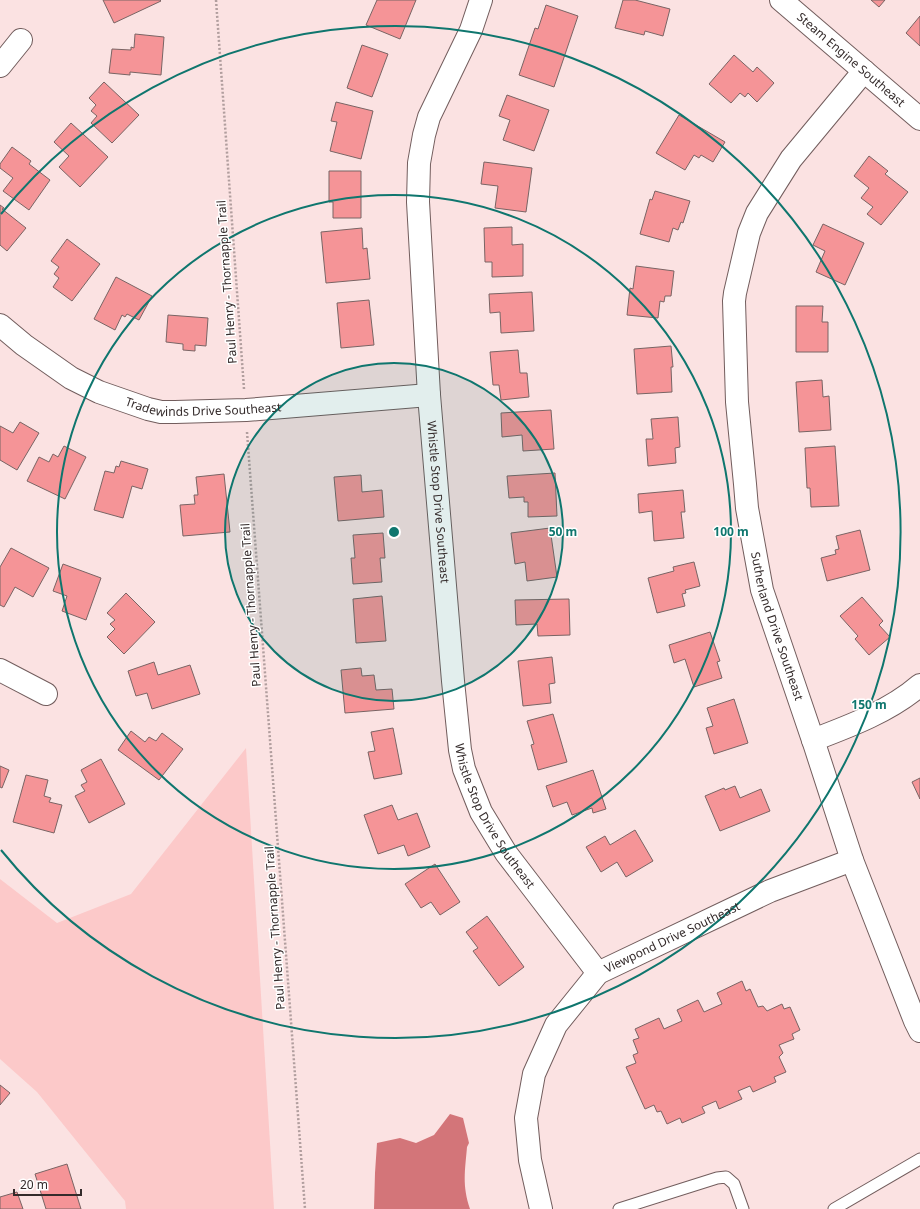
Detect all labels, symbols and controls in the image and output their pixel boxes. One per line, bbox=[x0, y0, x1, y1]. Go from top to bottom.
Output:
street label: Steam Engine Southeast bbox=[793, 8, 909, 111]
street label: Paul Henry - Thornapple Trail bbox=[212, 200, 241, 364]
street label: Tradewinds Drive Southeast bbox=[123, 393, 283, 421]
street label: Whistle Stop Drive Southeast bbox=[423, 420, 454, 585]
street label: Paul Henry - Thornapple Trail bbox=[236, 523, 265, 687]
text: 50 m bbox=[549, 523, 577, 540]
text: 100 m bbox=[713, 523, 749, 540]
centre of rings bbox=[387, 525, 401, 539]
street label: Sutherland Drive Southeast bbox=[747, 550, 808, 703]
text: 150 m bbox=[851, 696, 887, 713]
street label: Whistle Stop Drive Southeast bbox=[451, 743, 540, 892]
street label: Paul Henry - Thornapple Trail bbox=[260, 846, 289, 1010]
street label: Viewpond Drive Southeast bbox=[601, 897, 743, 977]
scale bar bbox=[14, 1171, 81, 1197]
text: 20 m bbox=[20, 1176, 48, 1193]

